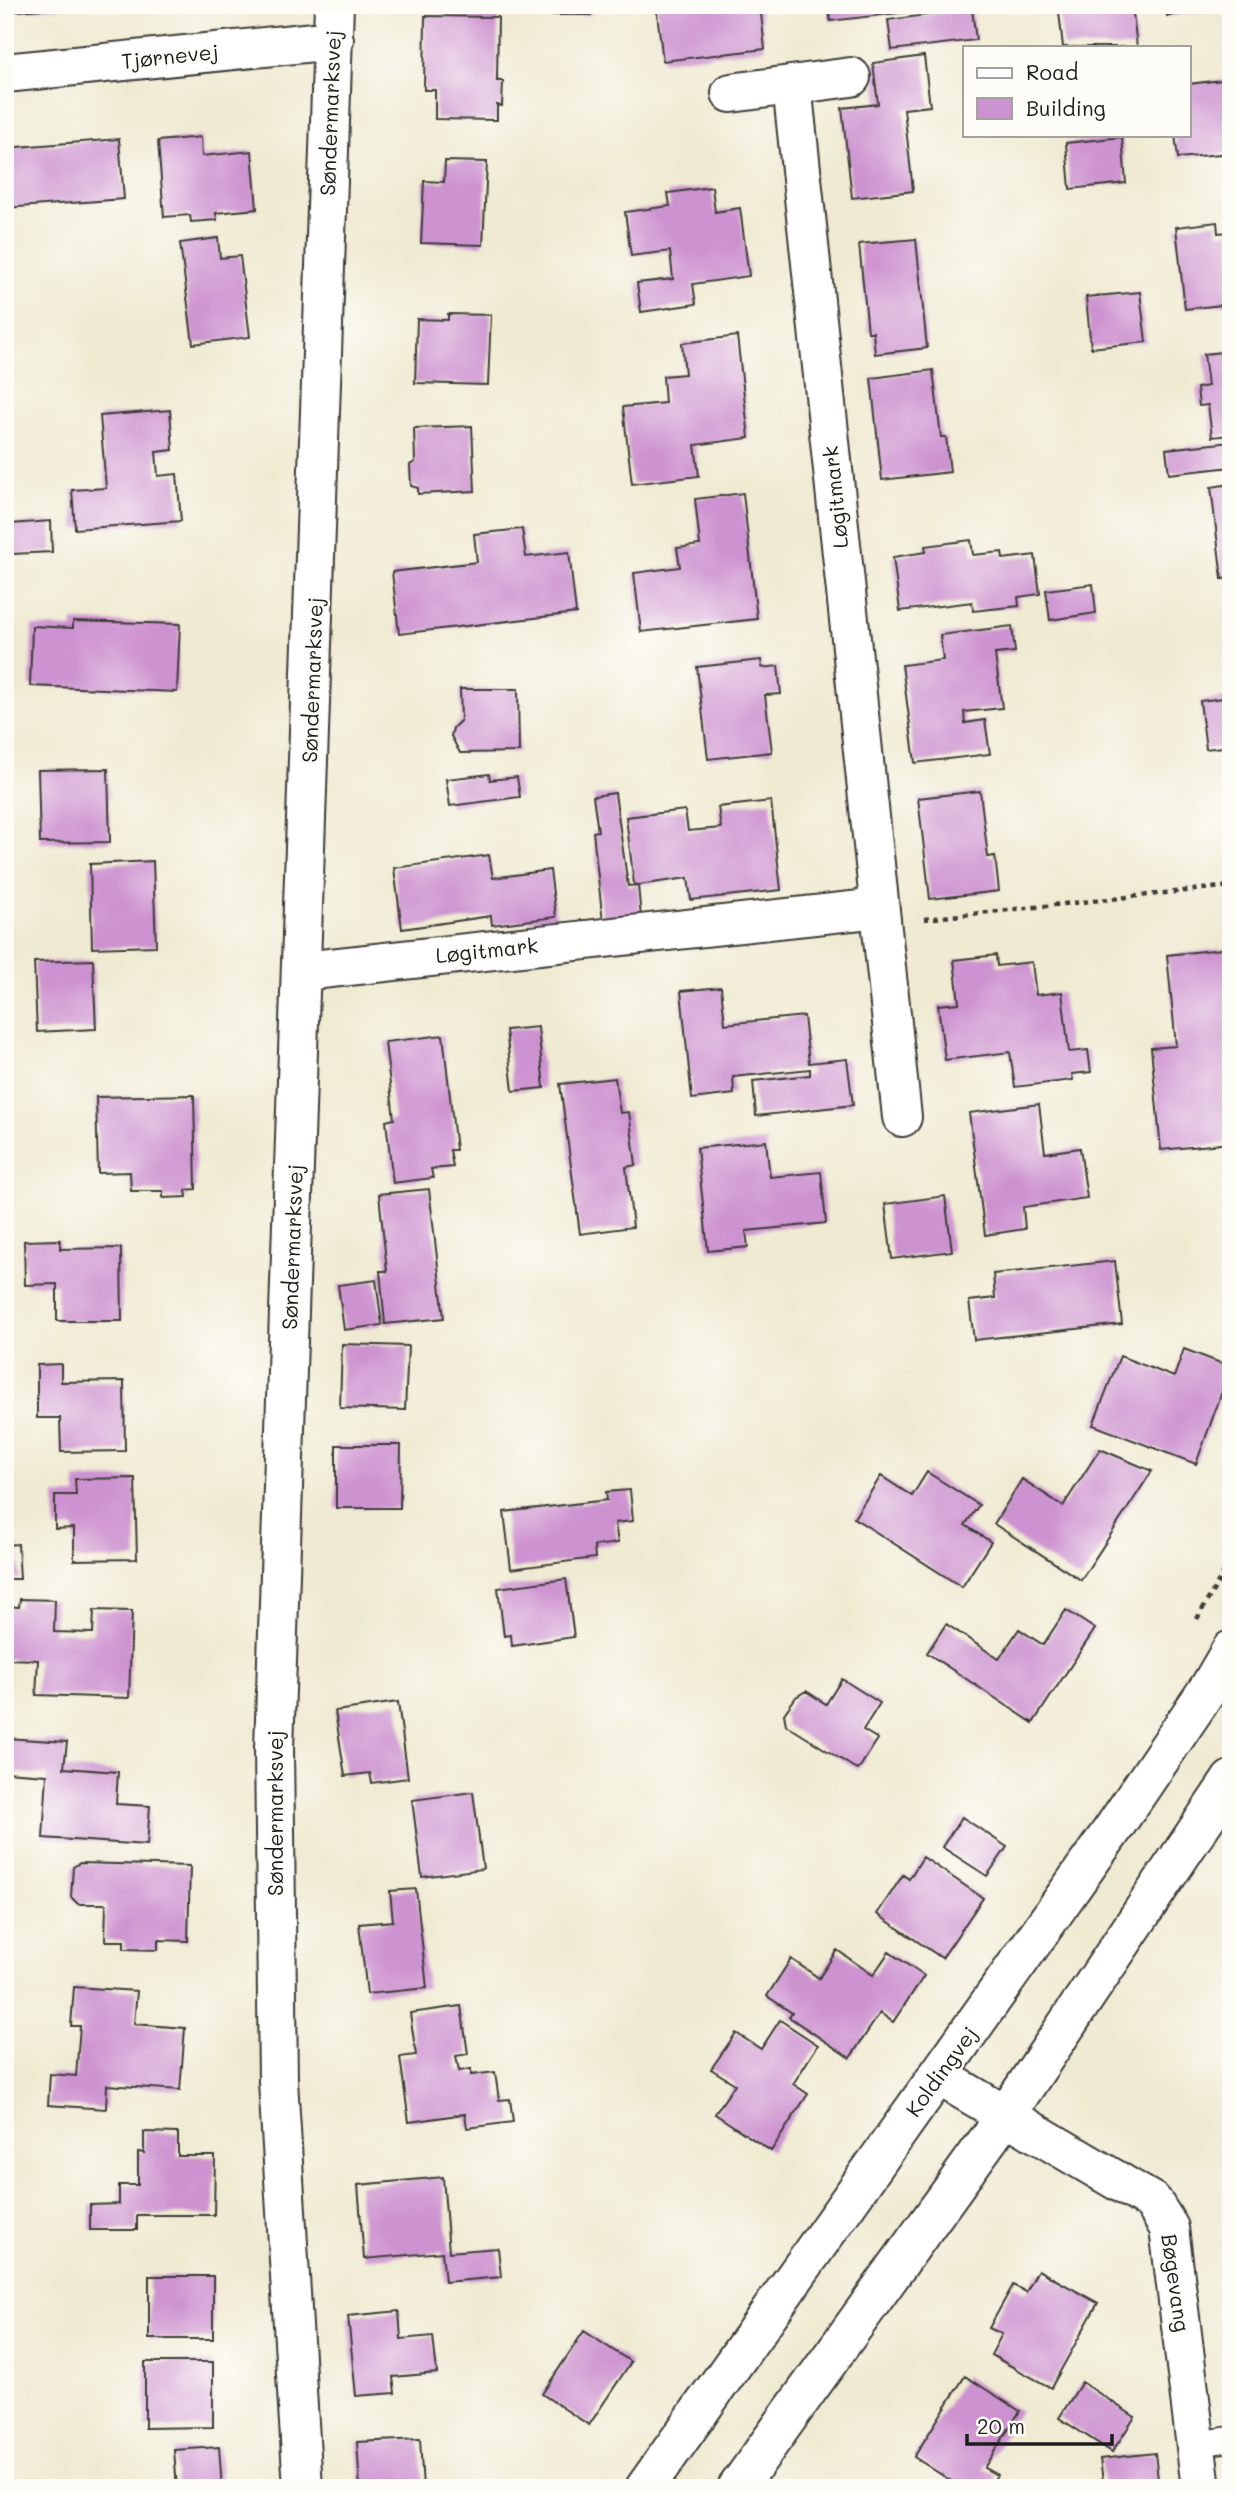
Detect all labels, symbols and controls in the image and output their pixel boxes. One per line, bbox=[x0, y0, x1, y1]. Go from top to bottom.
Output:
street label: Søndermarksvej bbox=[313, 30, 346, 196]
street label: Tjørnevej bbox=[120, 37, 220, 74]
legend bbox=[963, 46, 1190, 136]
text: Road bbox=[1026, 58, 1078, 85]
text: Building bbox=[1026, 94, 1106, 121]
street label: Løgitmark bbox=[816, 445, 853, 550]
street label: Søndermarksvej bbox=[295, 597, 328, 763]
street label: Løgitmark bbox=[434, 931, 539, 968]
street label: Søndermarksvej bbox=[275, 1164, 308, 1330]
street label: Søndermarksvej bbox=[261, 1730, 288, 1896]
street label: Koldingvej bbox=[899, 2021, 983, 2122]
street label: Bøgevang bbox=[1156, 2232, 1197, 2334]
scale bar bbox=[967, 2402, 1112, 2446]
text: 20 m bbox=[977, 2412, 1025, 2439]

